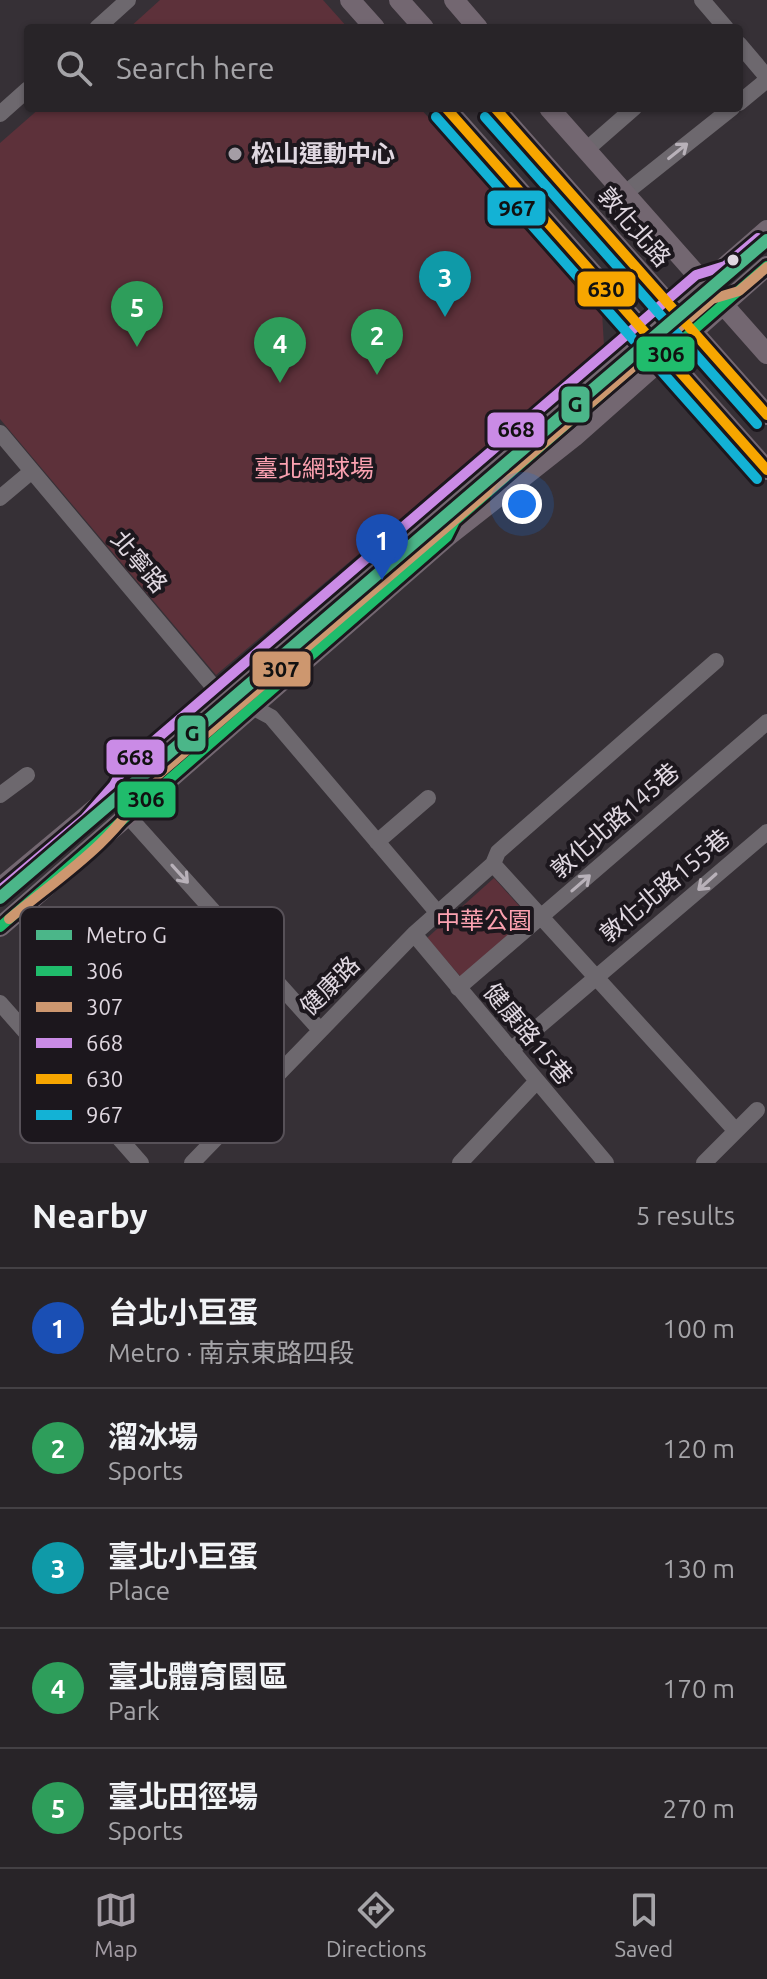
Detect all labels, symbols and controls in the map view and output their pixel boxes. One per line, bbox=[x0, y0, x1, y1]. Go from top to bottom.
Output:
search box bbox=[24, 24, 743, 112]
icon: search bbox=[52, 46, 96, 90]
text: Search here bbox=[116, 51, 275, 85]
place label: 松山運動中心 bbox=[251, 140, 395, 167]
one-way arrow bbox=[667, 142, 688, 160]
marker: 松山運動中心 bbox=[226, 145, 244, 163]
street label: 敦化北路 bbox=[593, 182, 676, 272]
line badge: 967 bbox=[486, 189, 547, 227]
text: 967 bbox=[498, 195, 536, 220]
pin: 3 bbox=[419, 251, 471, 317]
unlabelled marker bbox=[725, 252, 741, 268]
line badge: 630 bbox=[576, 270, 637, 308]
text: 630 bbox=[587, 276, 625, 301]
pin: 5 bbox=[111, 281, 163, 347]
pin: 2 bbox=[351, 309, 403, 375]
pin: 4 bbox=[254, 317, 306, 383]
line badge: 306 bbox=[635, 335, 696, 373]
text: 306 bbox=[647, 341, 685, 366]
line badge: G bbox=[560, 385, 591, 424]
text: G bbox=[567, 391, 583, 416]
line badge: 668 bbox=[486, 411, 546, 449]
text: 668 bbox=[497, 416, 535, 441]
park label: 臺北網球場 bbox=[254, 455, 374, 482]
your location bbox=[502, 484, 542, 524]
pin: 1 bbox=[356, 514, 408, 580]
street label: 北寧路 bbox=[106, 525, 173, 598]
line badge: 307 bbox=[251, 650, 312, 688]
text: 307 bbox=[262, 656, 300, 681]
line badge: G bbox=[176, 714, 207, 753]
text: G bbox=[184, 720, 200, 745]
line badge: 668 bbox=[105, 738, 166, 776]
text: 668 bbox=[116, 744, 154, 769]
street label: 敦化北路145巷 bbox=[545, 758, 684, 883]
line badge: 306 bbox=[116, 780, 177, 819]
text: 306 bbox=[127, 786, 165, 811]
street label: 敦化北路155巷 bbox=[594, 824, 735, 948]
one-way arrow bbox=[170, 864, 189, 884]
one-way arrow bbox=[698, 873, 718, 891]
one-way arrow bbox=[570, 874, 590, 892]
legend bbox=[20, 907, 284, 1143]
park label: 中華公園 bbox=[436, 907, 532, 934]
text: Metro G bbox=[86, 922, 167, 947]
street label: 健康路 bbox=[295, 951, 365, 1021]
text: 306 bbox=[86, 958, 123, 983]
street label: 健康路15巷 bbox=[478, 978, 578, 1089]
text: 307 bbox=[86, 994, 123, 1019]
text: 668 bbox=[86, 1030, 123, 1055]
text: 630 bbox=[86, 1066, 123, 1091]
text: 967 bbox=[86, 1102, 123, 1127]
text: Nearby bbox=[32, 1196, 147, 1234]
text: 5 results bbox=[636, 1201, 735, 1230]
text: 台北小巨蛋 bbox=[108, 1295, 258, 1329]
text: 1 bbox=[51, 1314, 65, 1343]
text: 100 m bbox=[663, 1314, 735, 1343]
text: Metro · 南京東路四段 bbox=[108, 1338, 355, 1367]
text: 溜冰場 bbox=[108, 1419, 198, 1453]
text: 2 bbox=[51, 1434, 65, 1463]
text: 120 m bbox=[663, 1434, 735, 1463]
text: Sports bbox=[108, 1456, 183, 1485]
text: 臺北小巨蛋 bbox=[108, 1539, 258, 1573]
text: 3 bbox=[51, 1554, 65, 1583]
text: 130 m bbox=[663, 1554, 735, 1583]
text: Place bbox=[108, 1576, 170, 1605]
text: 臺北體育園區 bbox=[108, 1659, 288, 1693]
text: 4 bbox=[51, 1674, 65, 1703]
text: 170 m bbox=[663, 1674, 735, 1703]
text: Park bbox=[108, 1696, 160, 1725]
text: 臺北田徑場 bbox=[108, 1779, 258, 1813]
text: 5 bbox=[51, 1794, 65, 1823]
text: 270 m bbox=[663, 1794, 735, 1823]
text: Sports bbox=[108, 1816, 183, 1845]
tab: Map bbox=[94, 1888, 138, 1961]
tab: Directions bbox=[326, 1888, 427, 1961]
tab: Saved bbox=[614, 1888, 673, 1961]

